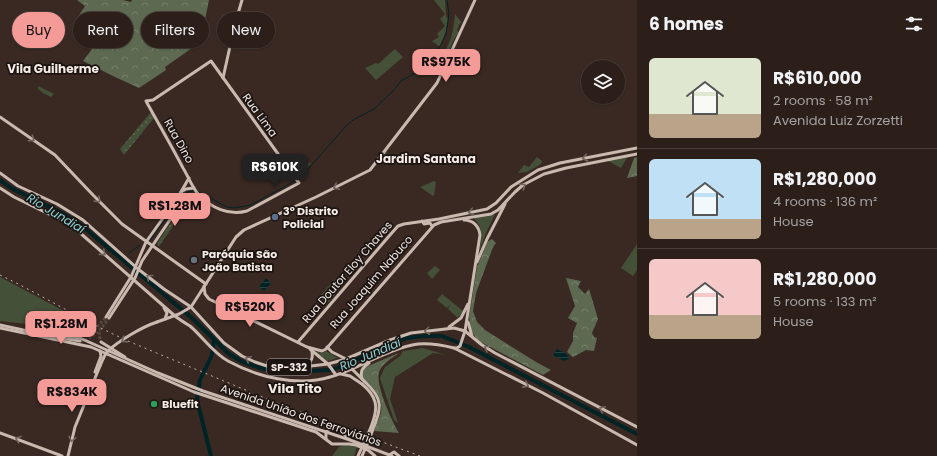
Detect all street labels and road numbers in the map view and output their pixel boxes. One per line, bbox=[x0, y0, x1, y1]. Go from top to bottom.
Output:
street label: Rua Lima bbox=[239, 90, 281, 140]
street label: Rua Dino bbox=[160, 116, 198, 166]
street label: Rua Doutor Eloy Chaves bbox=[298, 217, 396, 326]
street label: Rua Joaquim Nabuco bbox=[326, 232, 416, 332]
road number: SP-332 bbox=[267, 359, 311, 375]
street label: Avenida União dos Ferroviários bbox=[218, 380, 384, 450]

